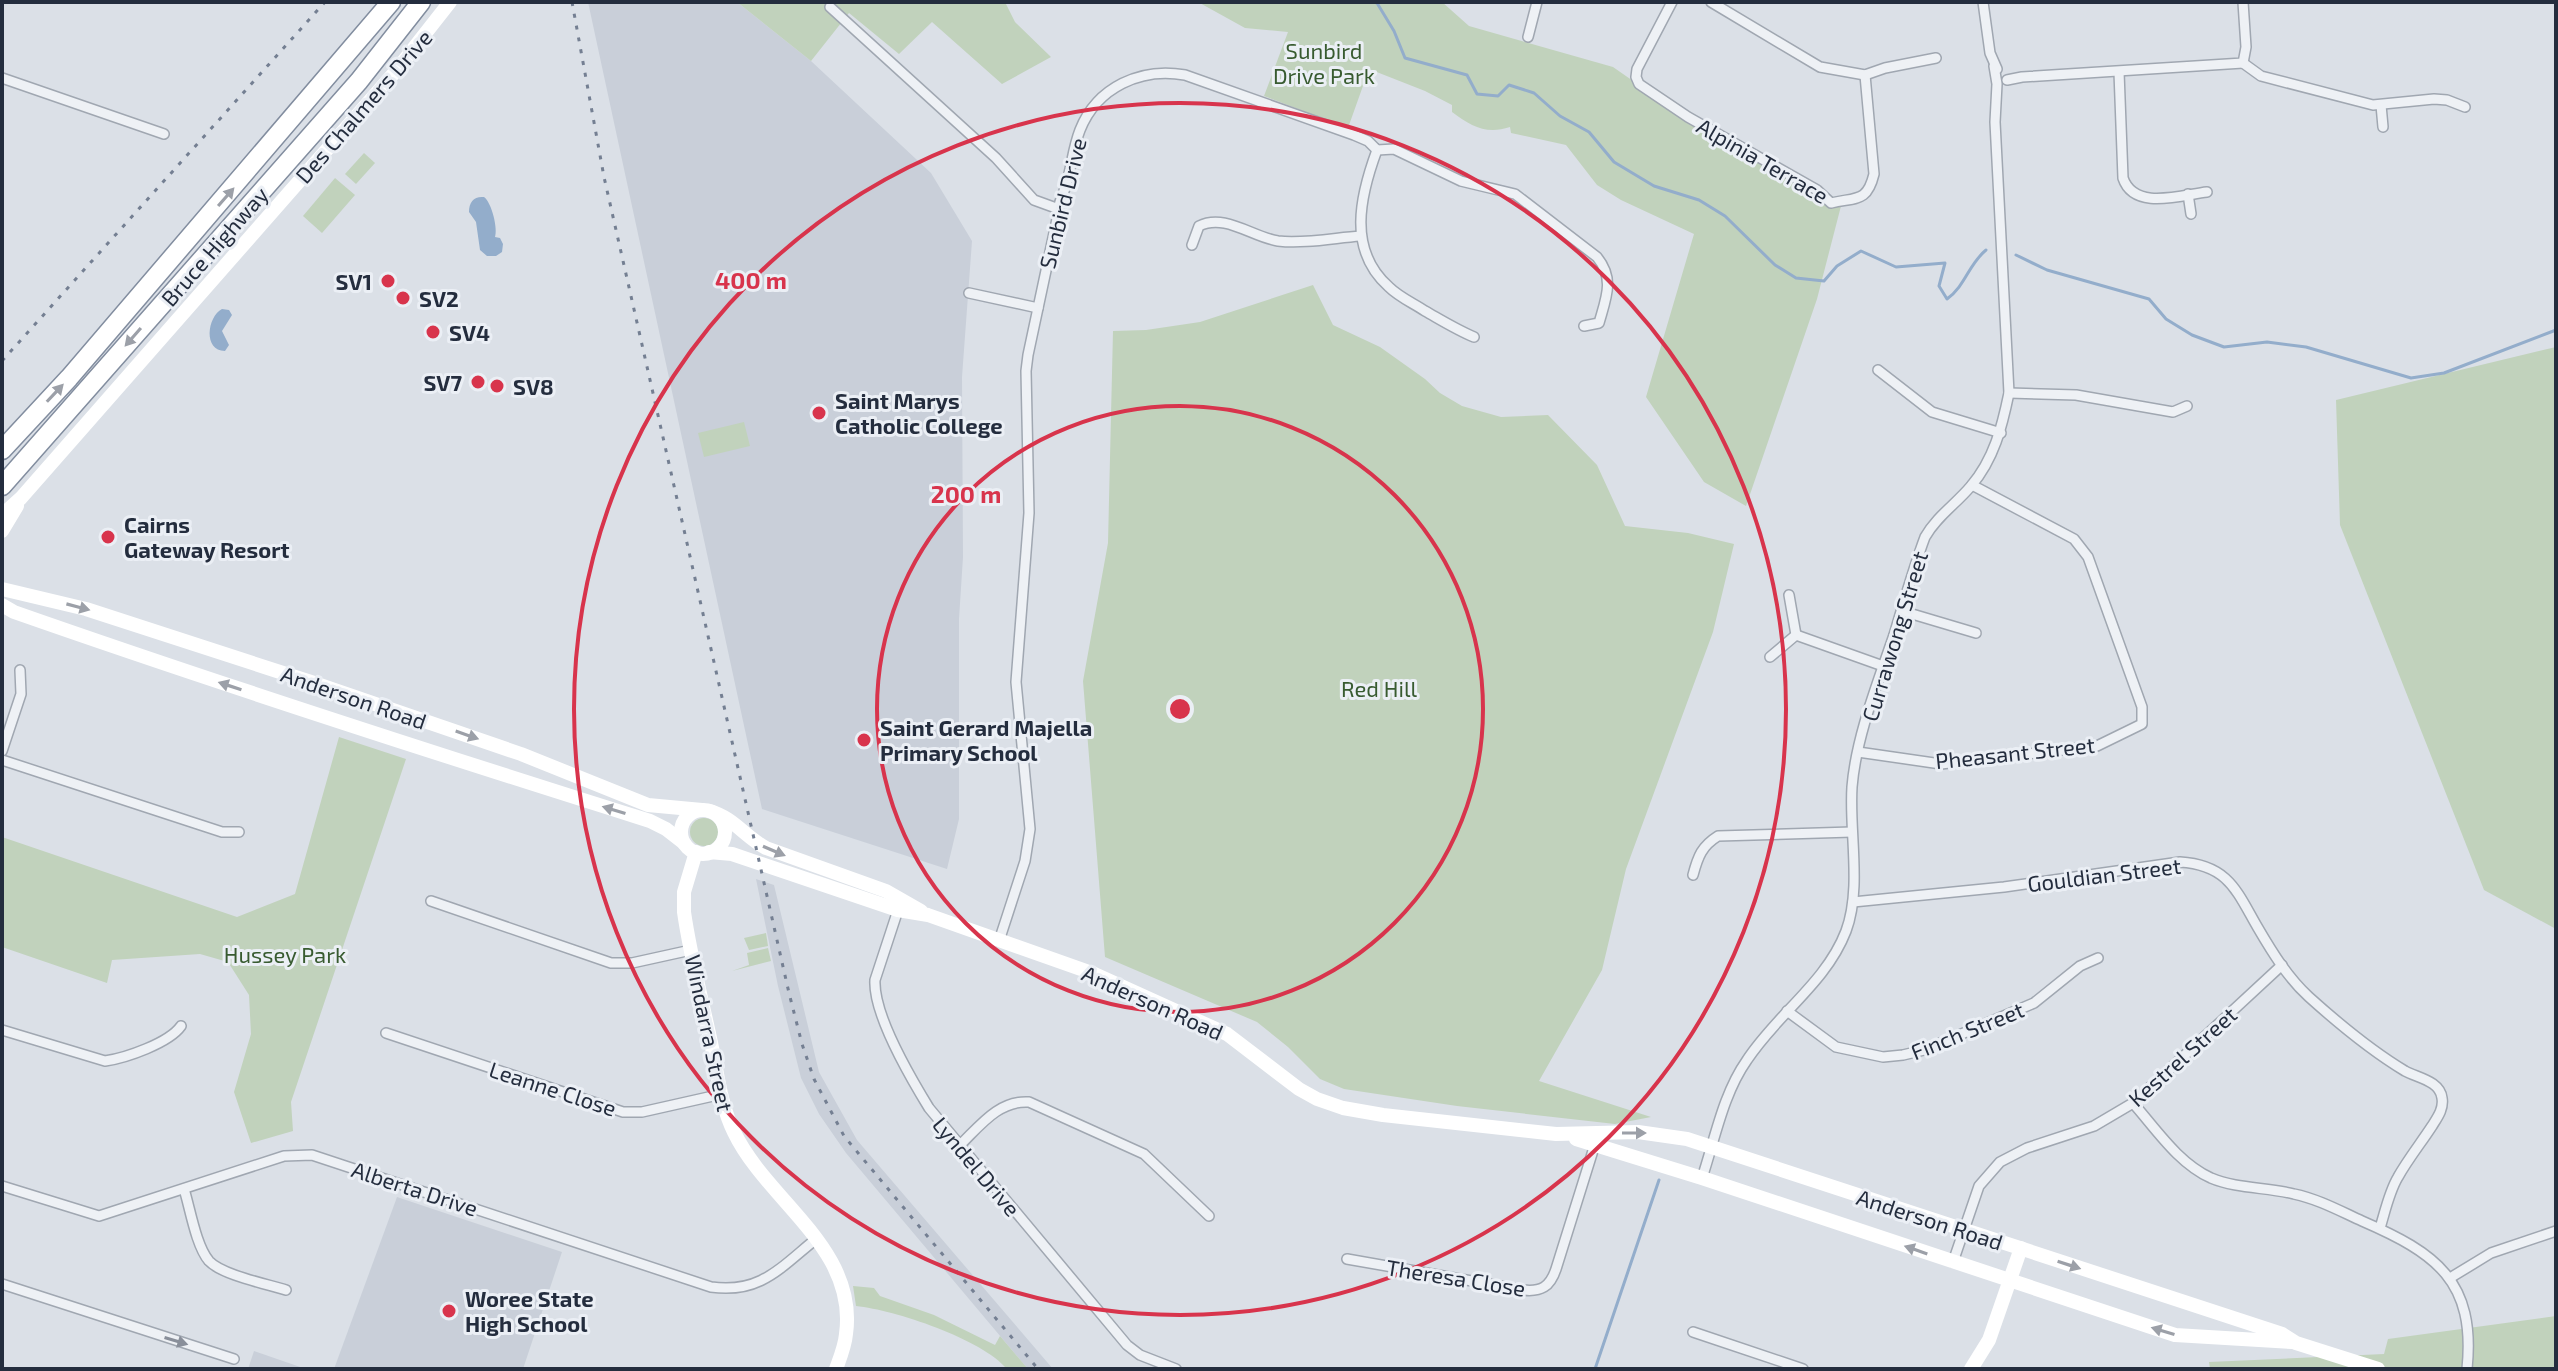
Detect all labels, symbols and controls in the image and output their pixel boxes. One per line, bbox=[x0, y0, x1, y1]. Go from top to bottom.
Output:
street label: Des Chalmers Drive bbox=[289, 24, 437, 188]
park label: Sunbird Drive Park bbox=[1273, 37, 1375, 88]
street label: Alpinia Terrace bbox=[1693, 112, 1833, 208]
street label: Sunbird Drive bbox=[1033, 135, 1091, 271]
street label: Bruce Highway bbox=[155, 181, 273, 311]
one-way arrow bbox=[217, 187, 234, 207]
text: 400 m bbox=[715, 265, 787, 294]
place label: SV1 bbox=[336, 268, 372, 294]
marker: SV1 bbox=[379, 272, 397, 290]
place label: SV2 bbox=[419, 285, 459, 311]
marker: SV2 bbox=[394, 289, 412, 307]
place label: SV4 bbox=[449, 319, 490, 345]
marker: SV4 bbox=[424, 323, 442, 341]
one-way arrow bbox=[125, 328, 143, 347]
place label: SV7 bbox=[423, 369, 462, 395]
marker: SV7 bbox=[469, 373, 487, 391]
place label: SV8 bbox=[513, 373, 554, 399]
marker: SV8 bbox=[488, 377, 506, 395]
one-way arrow bbox=[46, 384, 64, 403]
place label: Saint Marys Catholic College bbox=[835, 387, 1003, 438]
marker: Saint Marys Catholic College bbox=[810, 404, 828, 422]
text: 200 m bbox=[931, 479, 1001, 508]
place label: Cairns Gateway Resort bbox=[124, 511, 290, 563]
marker: Cairns Gateway Resort bbox=[99, 528, 117, 546]
street label: Currawong Street bbox=[1856, 548, 1932, 724]
one-way arrow bbox=[66, 601, 91, 613]
street label: Anderson Road bbox=[278, 660, 430, 734]
park label: Red Hill bbox=[1341, 675, 1417, 701]
one-way arrow bbox=[218, 679, 242, 691]
centre of rings bbox=[1166, 695, 1194, 723]
place label: Saint Gerard Majella Primary School bbox=[880, 714, 1092, 766]
one-way arrow bbox=[455, 730, 479, 742]
marker: Saint Gerard Majella Primary School bbox=[855, 731, 873, 749]
street label: Pheasant Street bbox=[1934, 731, 2096, 773]
one-way arrow bbox=[602, 803, 626, 816]
one-way arrow bbox=[763, 845, 786, 858]
street label: Gouldian Street bbox=[2026, 852, 2182, 896]
park label: Hussey Park bbox=[224, 941, 346, 967]
street label: Windarra Street bbox=[681, 952, 739, 1114]
street label: Anderson Road bbox=[1078, 959, 1228, 1045]
street label: Finch Street bbox=[1907, 996, 2027, 1064]
street label: Kestrel Street bbox=[2123, 1001, 2241, 1111]
street label: Leanne Close bbox=[486, 1055, 620, 1121]
street label: Lyndel Drive bbox=[928, 1111, 1026, 1221]
one-way arrow bbox=[1622, 1127, 1647, 1139]
street label: Alberta Drive bbox=[349, 1155, 481, 1221]
street label: Anderson Road bbox=[1854, 1183, 2006, 1255]
one-way arrow bbox=[1904, 1243, 1928, 1255]
street label: Theresa Close bbox=[1385, 1253, 1527, 1301]
one-way arrow bbox=[2058, 1259, 2082, 1271]
place label: Woree State High School bbox=[465, 1285, 594, 1336]
marker: Woree State High School bbox=[440, 1302, 458, 1320]
one-way arrow bbox=[2151, 1324, 2175, 1337]
one-way arrow bbox=[164, 1335, 188, 1348]

